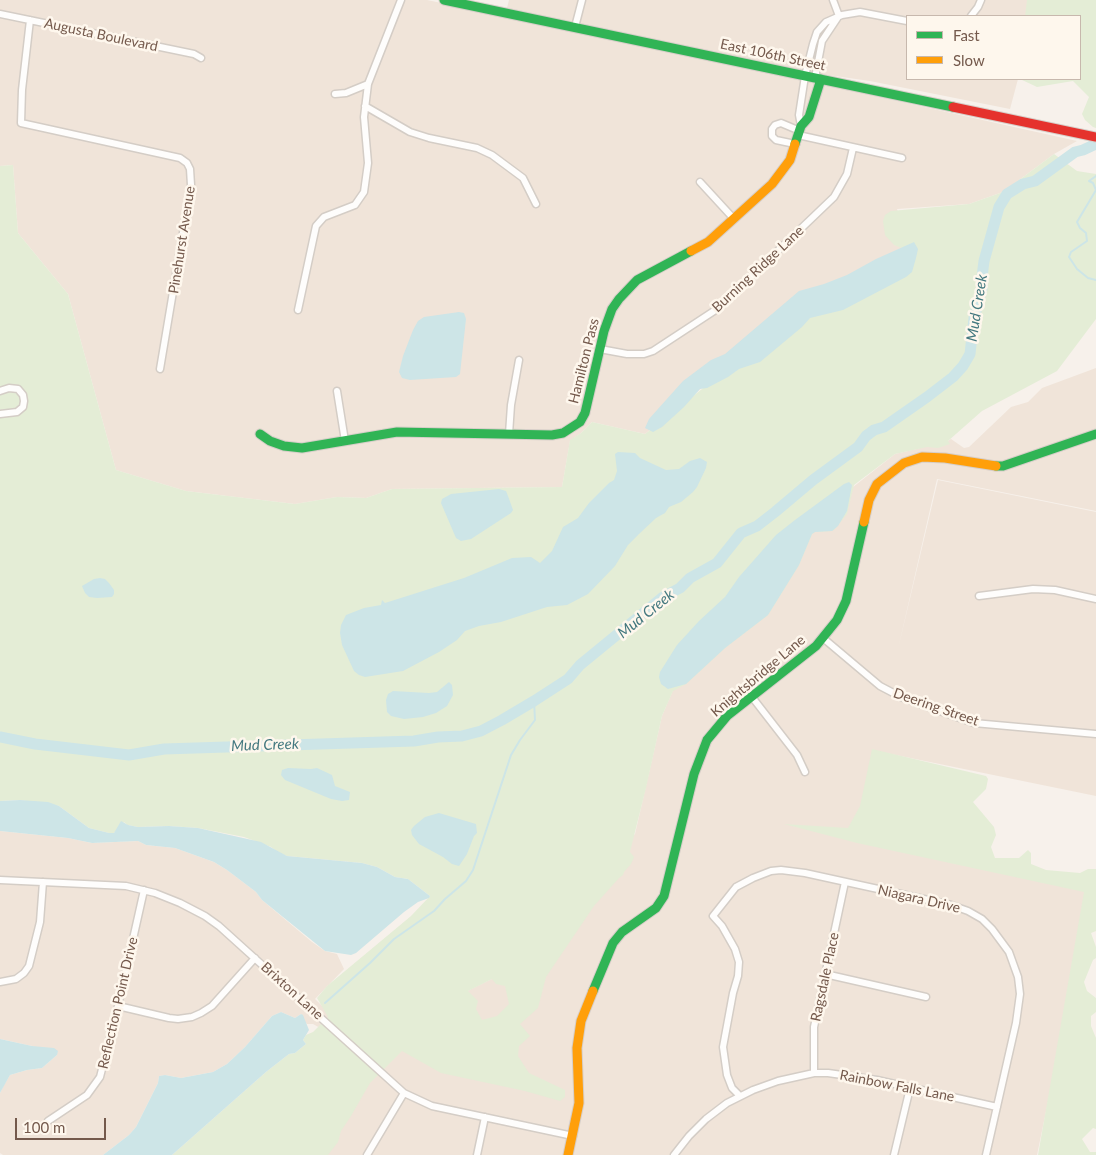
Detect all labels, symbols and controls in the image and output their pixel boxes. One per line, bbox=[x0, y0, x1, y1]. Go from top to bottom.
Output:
street label: Augusta Boulevard bbox=[43, 15, 159, 55]
legend bbox=[906, 15, 1081, 80]
text: Fast bbox=[953, 26, 980, 44]
street label: East 106th Street bbox=[719, 36, 827, 74]
text: Slow bbox=[953, 51, 985, 69]
street label: Pinehurst Avenue bbox=[165, 185, 199, 295]
street label: Burning Ridge Lane bbox=[709, 222, 807, 316]
water label: Mud Creek bbox=[963, 273, 991, 343]
street label: Hamilton Pass bbox=[565, 317, 603, 405]
water label: Mud Creek bbox=[614, 586, 678, 642]
street label: Knightsbridge Lane bbox=[707, 632, 809, 720]
street label: Deering Street bbox=[891, 685, 981, 729]
water label: Mud Creek bbox=[231, 735, 299, 755]
street label: Niagara Drive bbox=[876, 881, 962, 917]
street label: Ragsdale Place bbox=[807, 931, 843, 1023]
street label: Reflection Point Drive bbox=[95, 935, 141, 1071]
street label: Brixton Lane bbox=[257, 959, 327, 1023]
street label: Rainbow Falls Lane bbox=[838, 1067, 956, 1105]
scale bar bbox=[18, 1108, 109, 1140]
text: 100 m bbox=[23, 1118, 65, 1136]

